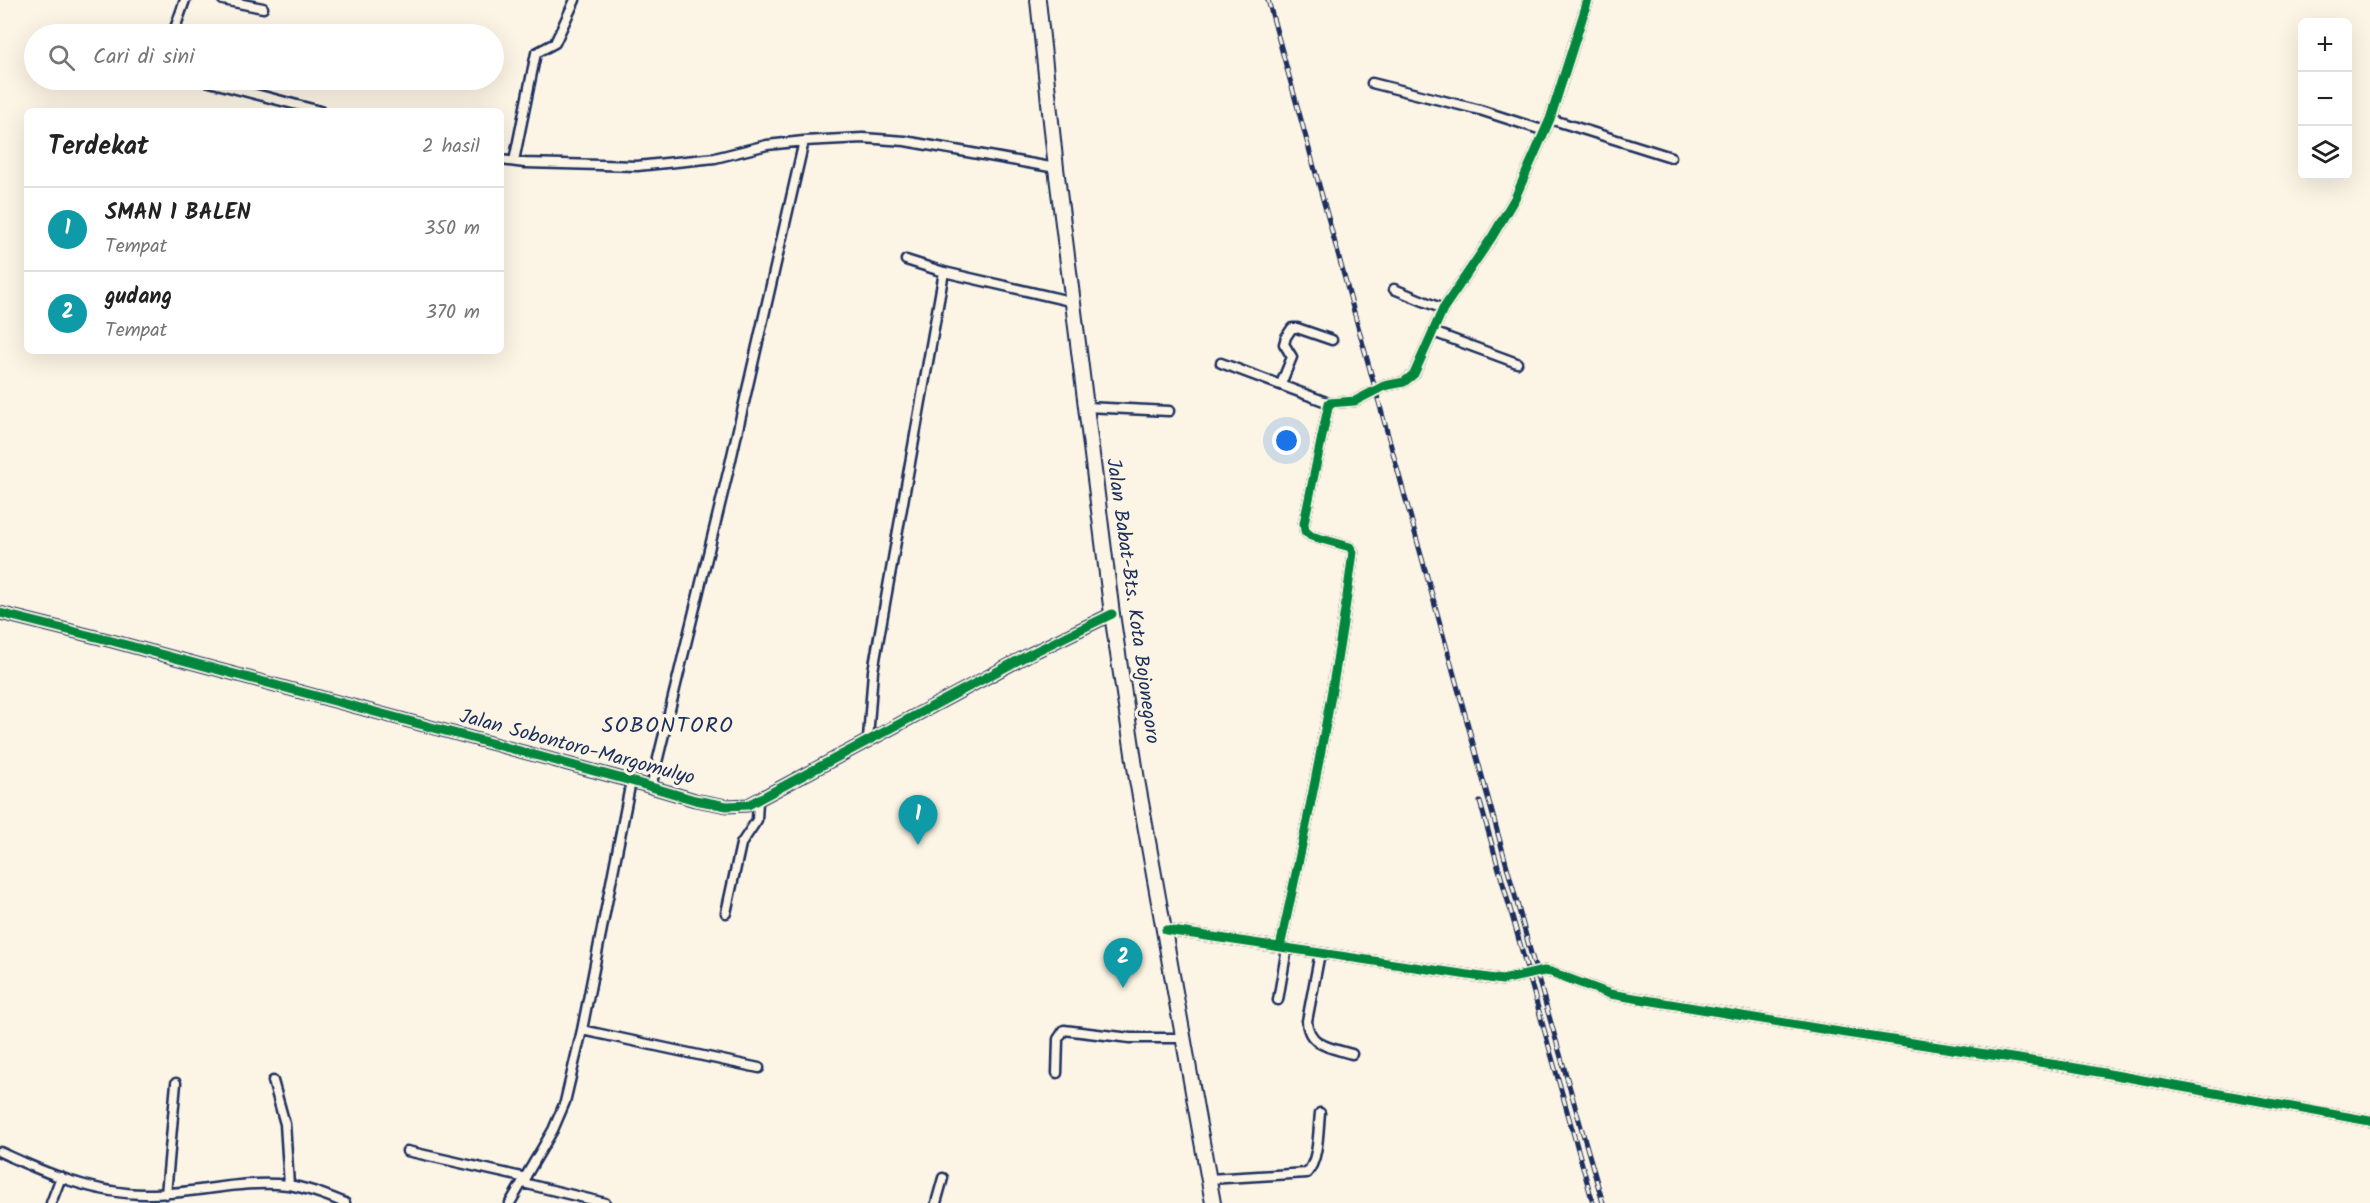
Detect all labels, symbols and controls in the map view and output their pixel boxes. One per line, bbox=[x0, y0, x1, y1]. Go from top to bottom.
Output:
map controls bbox=[2298, 18, 2352, 180]
button: + bbox=[2298, 18, 2352, 72]
search box bbox=[24, 24, 504, 90]
text: Cari di sini bbox=[93, 40, 194, 75]
icon: search bbox=[45, 41, 78, 74]
button: − bbox=[2298, 72, 2352, 126]
text: Terdekat bbox=[48, 126, 149, 168]
button: layers bbox=[2298, 126, 2352, 180]
text: 2 hasil bbox=[422, 131, 480, 163]
text: SMAN 1 BALEN bbox=[105, 196, 251, 231]
text: 1 bbox=[64, 213, 71, 245]
text: 350 m bbox=[424, 213, 480, 245]
text: Tempat bbox=[105, 231, 167, 263]
text: gudang bbox=[105, 280, 172, 315]
text: 2 bbox=[62, 297, 73, 329]
text: 370 m bbox=[425, 297, 480, 329]
text: Tempat bbox=[105, 315, 167, 347]
your location bbox=[1272, 426, 1301, 455]
street label: Jalan Babat-Bts. Kota Bojonegoro bbox=[1096, 456, 1168, 746]
street label: Jalan Sobontoro-Margomulyo bbox=[456, 701, 698, 795]
district label: SOBONTORO bbox=[602, 709, 734, 744]
pin: 1 bbox=[898, 796, 938, 845]
pin: 2 bbox=[1104, 938, 1142, 988]

